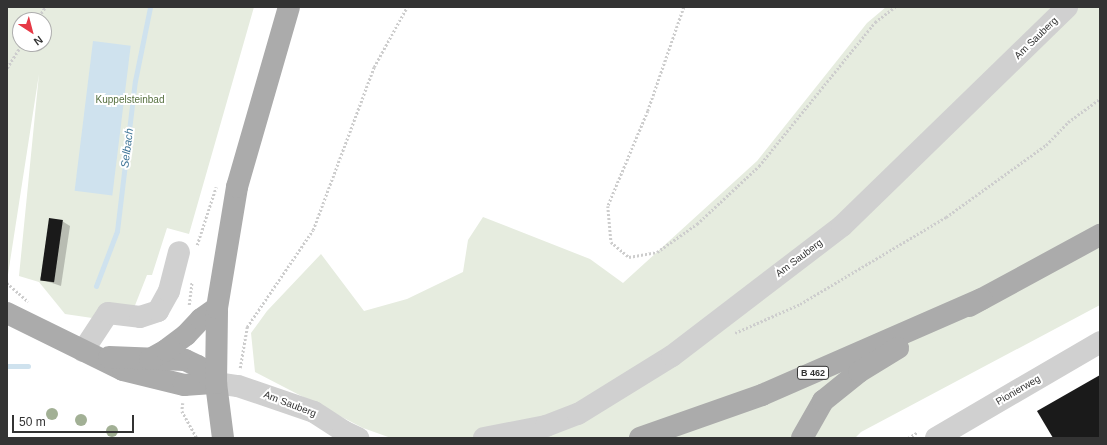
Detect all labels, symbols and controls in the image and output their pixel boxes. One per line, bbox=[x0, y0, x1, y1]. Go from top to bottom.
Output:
north arrow bbox=[12, 12, 52, 52]
street label: Am Sauberg bbox=[1012, 14, 1060, 62]
text: N bbox=[32, 34, 45, 48]
park label: Kuppelsteinbad bbox=[96, 94, 164, 106]
water label: Selbach bbox=[118, 127, 136, 169]
street label: Am Sauberg bbox=[773, 236, 825, 280]
road number: B 462 bbox=[796, 366, 830, 380]
street label: Pionierweg bbox=[994, 372, 1042, 408]
street label: Am Sauberg bbox=[262, 388, 318, 420]
scale bar bbox=[14, 407, 136, 433]
text: 50 m bbox=[19, 415, 46, 429]

